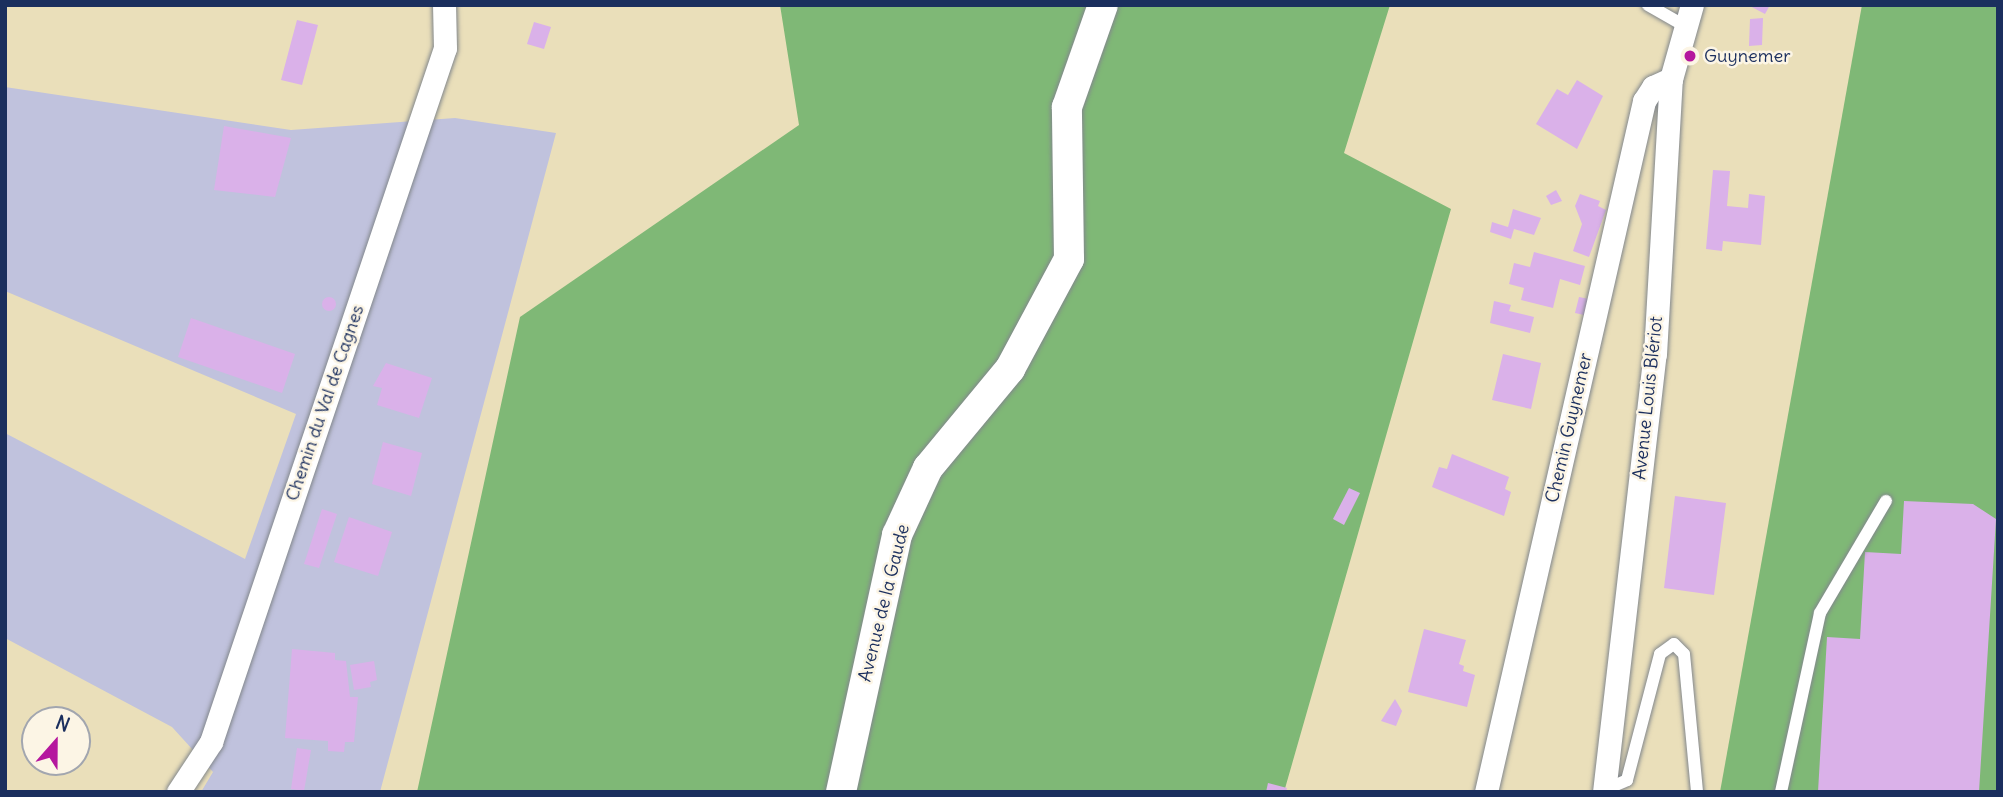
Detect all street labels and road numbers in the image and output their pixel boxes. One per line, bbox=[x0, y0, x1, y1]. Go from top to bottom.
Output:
street label: Chemin du Val de Cagnes bbox=[281, 302, 369, 504]
street label: Avenue Louis Blériot bbox=[1629, 315, 1667, 481]
street label: Chemin Guynemer bbox=[1541, 351, 1597, 505]
street label: Avenue de la Gaude bbox=[854, 522, 914, 684]

